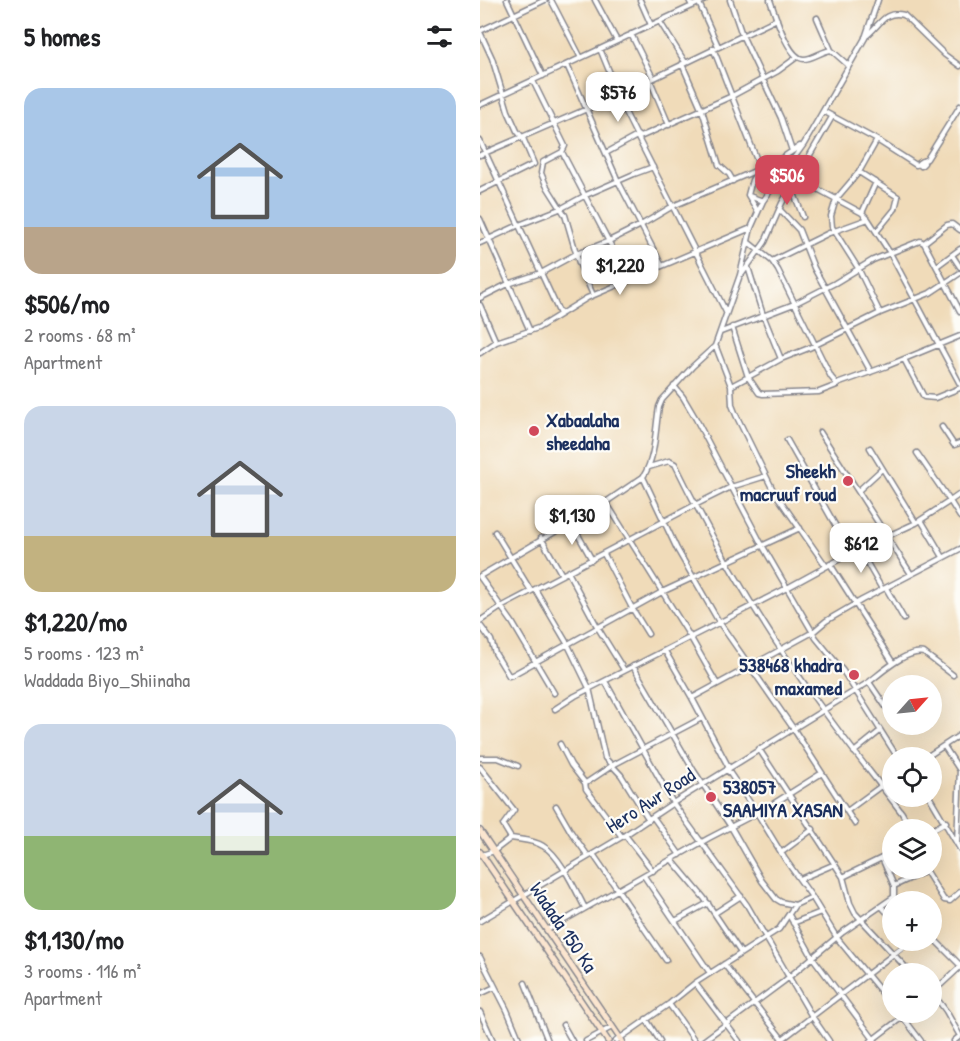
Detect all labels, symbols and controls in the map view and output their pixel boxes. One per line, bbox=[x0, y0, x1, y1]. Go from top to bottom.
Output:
text: 5 homes bbox=[24, 19, 100, 54]
icon: filters bbox=[423, 20, 456, 53]
pin: $576 bbox=[582, 72, 654, 123]
text: $576 bbox=[600, 78, 636, 105]
icon: home bbox=[186, 127, 294, 235]
pin: $506 bbox=[751, 155, 823, 206]
text: $506 bbox=[769, 161, 805, 188]
pin: $1,220 bbox=[571, 245, 669, 296]
text: $1,220 bbox=[595, 251, 645, 278]
text: $506/mo bbox=[24, 286, 109, 321]
text: 2 rooms · 68 m² bbox=[24, 321, 136, 348]
text: Apartment bbox=[24, 348, 102, 375]
place label: Xabaalaha sheedaha bbox=[546, 406, 619, 456]
marker: Xabaalaha sheedaha bbox=[527, 424, 541, 438]
icon: home bbox=[186, 445, 294, 553]
place label: Sheekh macruuf roud bbox=[740, 457, 837, 507]
marker: Sheekh macruuf roud bbox=[841, 474, 855, 488]
pin: $1,130 bbox=[523, 495, 621, 546]
text: $1,130 bbox=[549, 501, 595, 528]
pin: $612 bbox=[825, 523, 897, 574]
text: $612 bbox=[844, 529, 878, 556]
text: $1,220/mo bbox=[24, 604, 127, 639]
text: 5 rooms · 123 m² bbox=[24, 639, 144, 666]
place label: 538468 khadra maxamed bbox=[739, 651, 842, 701]
text: Waddada Biyo_Shiinaha bbox=[24, 666, 190, 693]
marker: 538468 khadra maxamed bbox=[847, 668, 861, 682]
north arrow bbox=[882, 675, 942, 735]
map controls bbox=[882, 675, 942, 1023]
button: locate bbox=[882, 747, 942, 807]
street label: Hero Awr Road bbox=[600, 761, 700, 839]
icon: home bbox=[186, 763, 294, 871]
place label: 538057 SAAMIYA XASAN bbox=[723, 773, 843, 823]
marker: 538057 SAAMIYA XASAN bbox=[704, 790, 718, 804]
button: layers bbox=[882, 819, 942, 879]
street label: Wadada 150 Ka bbox=[524, 876, 604, 978]
button: + bbox=[882, 891, 942, 951]
text: $1,130/mo bbox=[24, 922, 124, 957]
text: 3 rooms · 116 m² bbox=[24, 957, 141, 984]
button: − bbox=[882, 963, 942, 1023]
text: Apartment bbox=[24, 984, 102, 1011]

